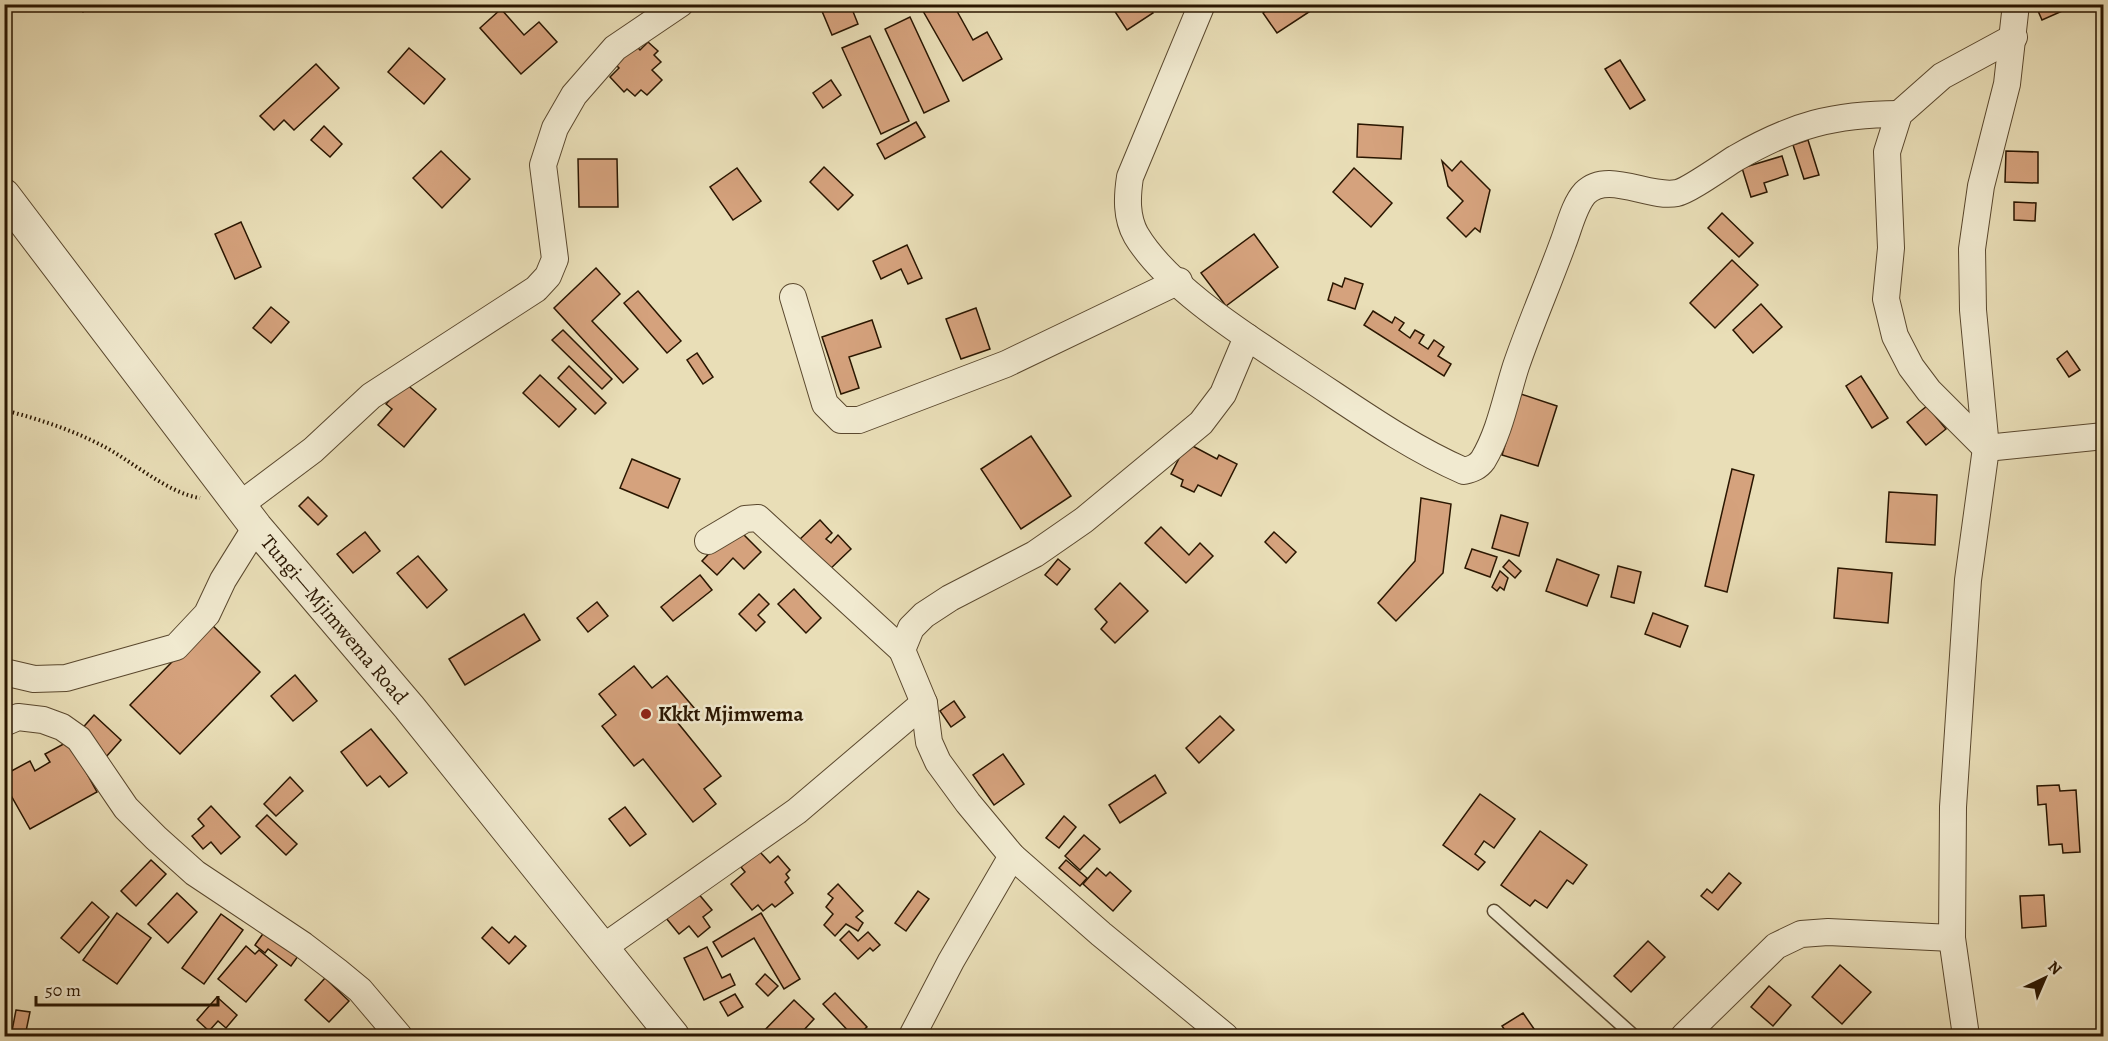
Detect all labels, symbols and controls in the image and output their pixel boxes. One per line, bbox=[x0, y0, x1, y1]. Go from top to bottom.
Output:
street label: Tungi—Mjimwema Road bbox=[255, 529, 415, 710]
place label: Kkkt Mjimwema bbox=[658, 700, 804, 728]
marker: Kkkt Mjimwema bbox=[639, 707, 653, 721]
north arrow bbox=[2015, 948, 2075, 1008]
text: N bbox=[2043, 956, 2067, 980]
scale bar bbox=[36, 969, 218, 1007]
text: 50 m bbox=[45, 978, 81, 1002]

